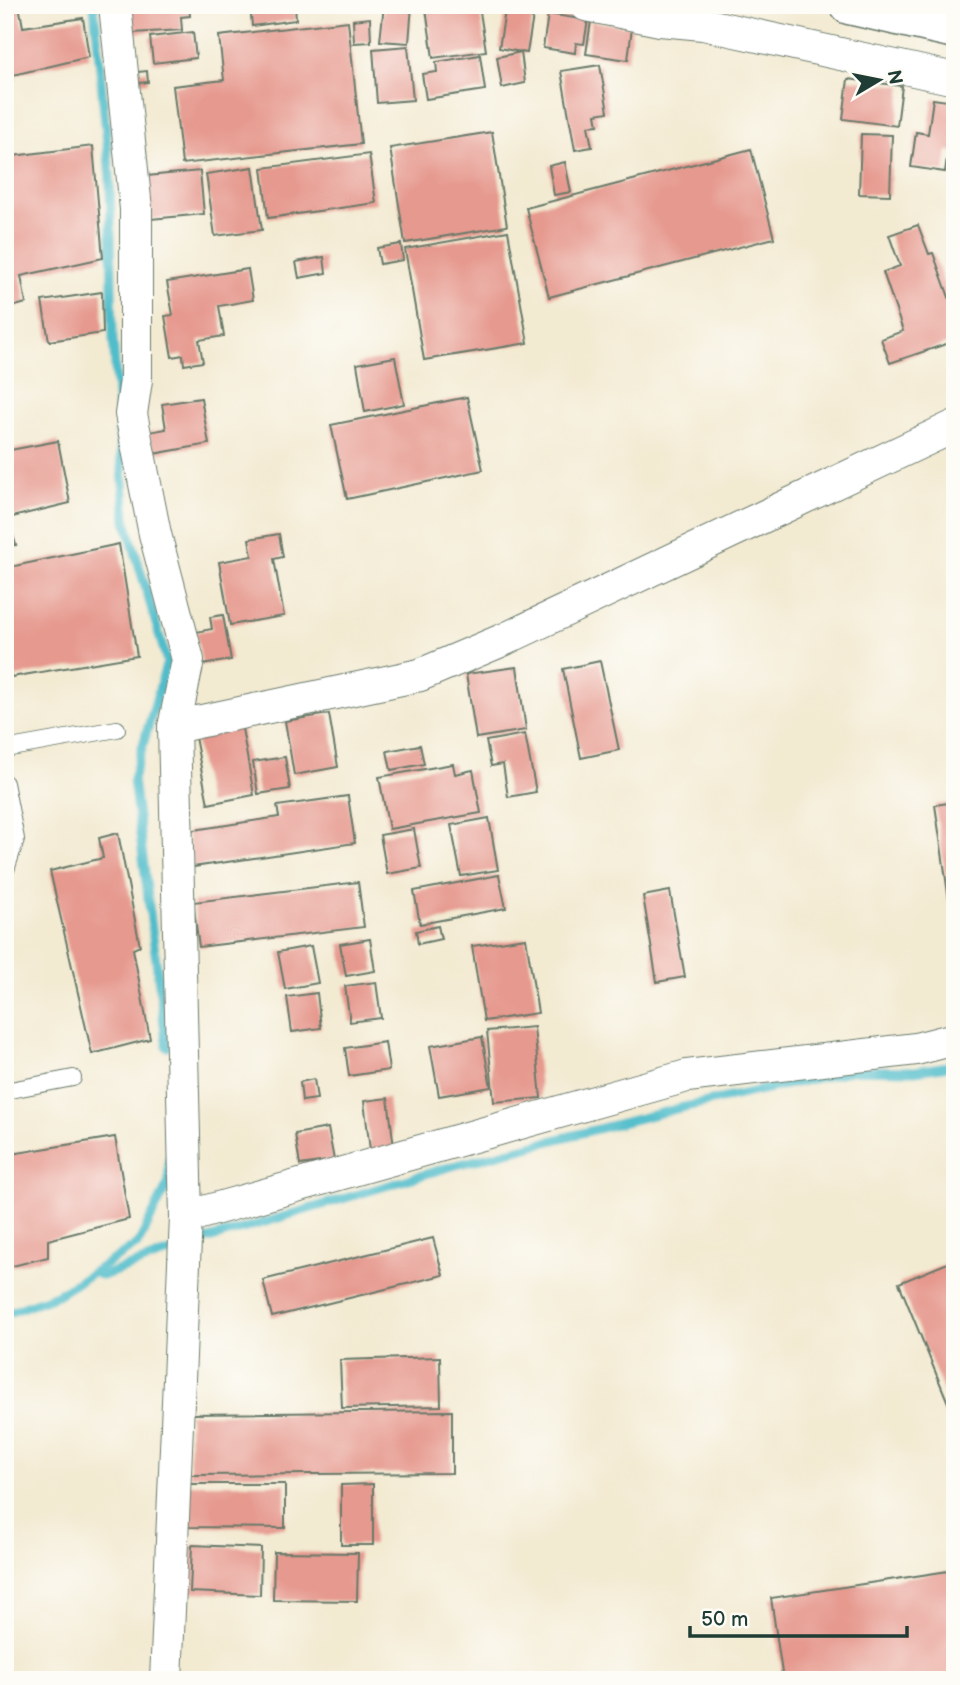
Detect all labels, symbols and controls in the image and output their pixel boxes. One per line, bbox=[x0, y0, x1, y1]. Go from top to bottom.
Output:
north arrow bbox=[844, 46, 914, 116]
text: N bbox=[882, 68, 907, 86]
scale bar bbox=[690, 1594, 908, 1638]
text: 50 m bbox=[701, 1607, 748, 1632]

